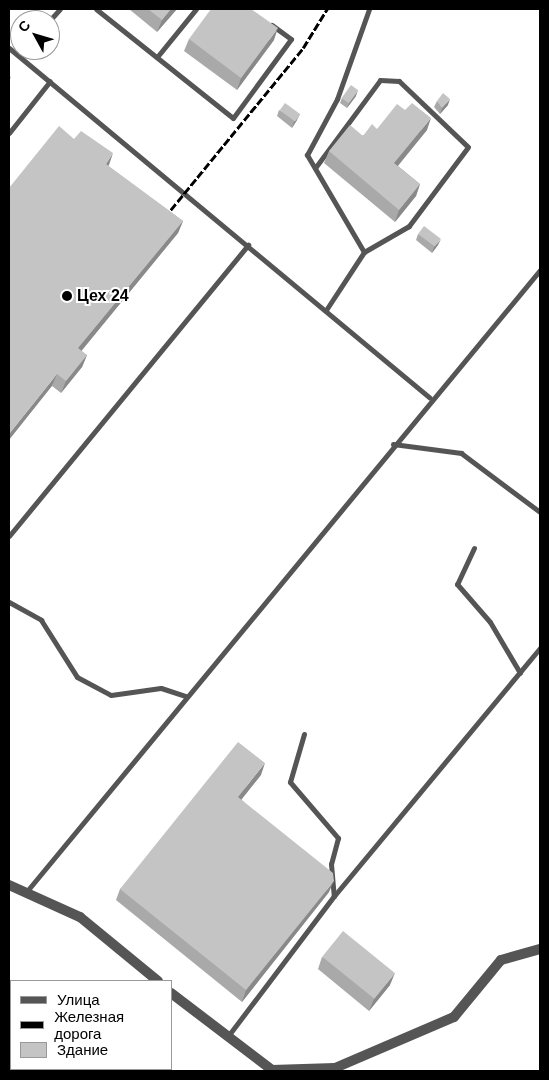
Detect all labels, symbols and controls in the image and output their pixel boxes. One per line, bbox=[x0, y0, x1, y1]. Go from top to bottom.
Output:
north arrow bbox=[10, 10, 60, 60]
text: С bbox=[15, 17, 34, 35]
place label: Цех 24 bbox=[77, 286, 129, 306]
marker: Цех 24 bbox=[61, 290, 73, 302]
legend bbox=[10, 980, 172, 1070]
text: Улица bbox=[57, 991, 100, 1008]
text: Железная дорога bbox=[54, 1008, 124, 1042]
text: Здание bbox=[57, 1041, 108, 1058]

